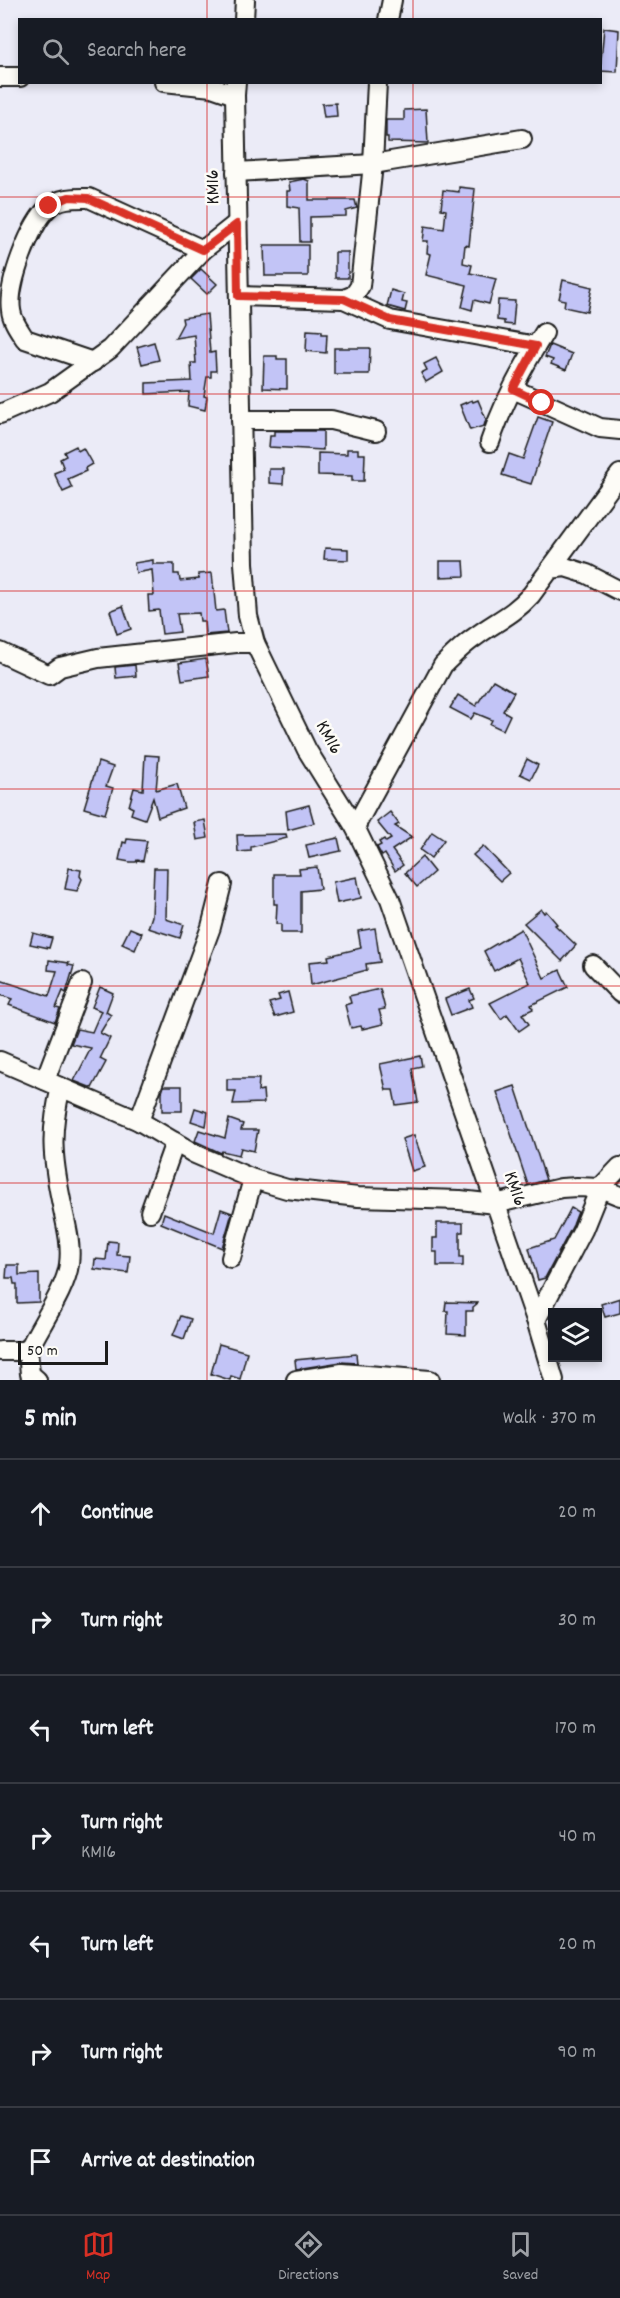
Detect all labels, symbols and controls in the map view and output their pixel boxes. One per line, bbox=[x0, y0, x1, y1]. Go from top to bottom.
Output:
search box bbox=[18, 18, 602, 84]
icon: search bbox=[39, 35, 72, 68]
text: Search here bbox=[87, 36, 186, 67]
street label: KM16 bbox=[200, 169, 228, 205]
route end bbox=[35, 192, 61, 218]
route start bbox=[528, 389, 554, 415]
street label: KM16 bbox=[307, 716, 349, 760]
street label: KM16 bbox=[495, 1168, 533, 1210]
map controls bbox=[548, 1308, 602, 1362]
button: layers bbox=[548, 1308, 602, 1362]
scale bar bbox=[18, 1338, 108, 1366]
text: 50 m bbox=[27, 1340, 58, 1363]
text: 5 min bbox=[24, 1401, 77, 1438]
text: Walk · 370 m bbox=[503, 1405, 596, 1433]
icon: ahead bbox=[24, 1497, 57, 1530]
text: Continue bbox=[81, 1498, 153, 1529]
text: 20 m bbox=[558, 1499, 596, 1527]
icon: right bbox=[24, 1605, 57, 1638]
text: Turn right bbox=[81, 1606, 163, 1637]
text: 30 m bbox=[558, 1607, 596, 1635]
icon: left bbox=[24, 1713, 57, 1746]
text: Turn left bbox=[81, 1714, 153, 1745]
text: 170 m bbox=[555, 1715, 596, 1743]
text: Turn right bbox=[81, 1808, 163, 1839]
icon: right bbox=[24, 1821, 57, 1854]
text: 40 m bbox=[558, 1823, 596, 1851]
text: KM16 bbox=[81, 1839, 116, 1867]
icon: left bbox=[24, 1929, 57, 1962]
text: Turn left bbox=[81, 1930, 153, 1961]
text: 20 m bbox=[558, 1931, 596, 1959]
icon: right bbox=[24, 2037, 57, 2070]
text: Turn right bbox=[81, 2038, 163, 2069]
text: 90 m bbox=[558, 2039, 596, 2067]
icon: arrive bbox=[24, 2145, 57, 2178]
text: Arrive at destination bbox=[81, 2146, 255, 2177]
tab: Map bbox=[82, 2228, 115, 2287]
tab: Directions bbox=[278, 2228, 339, 2287]
tab: Saved bbox=[502, 2228, 538, 2287]

